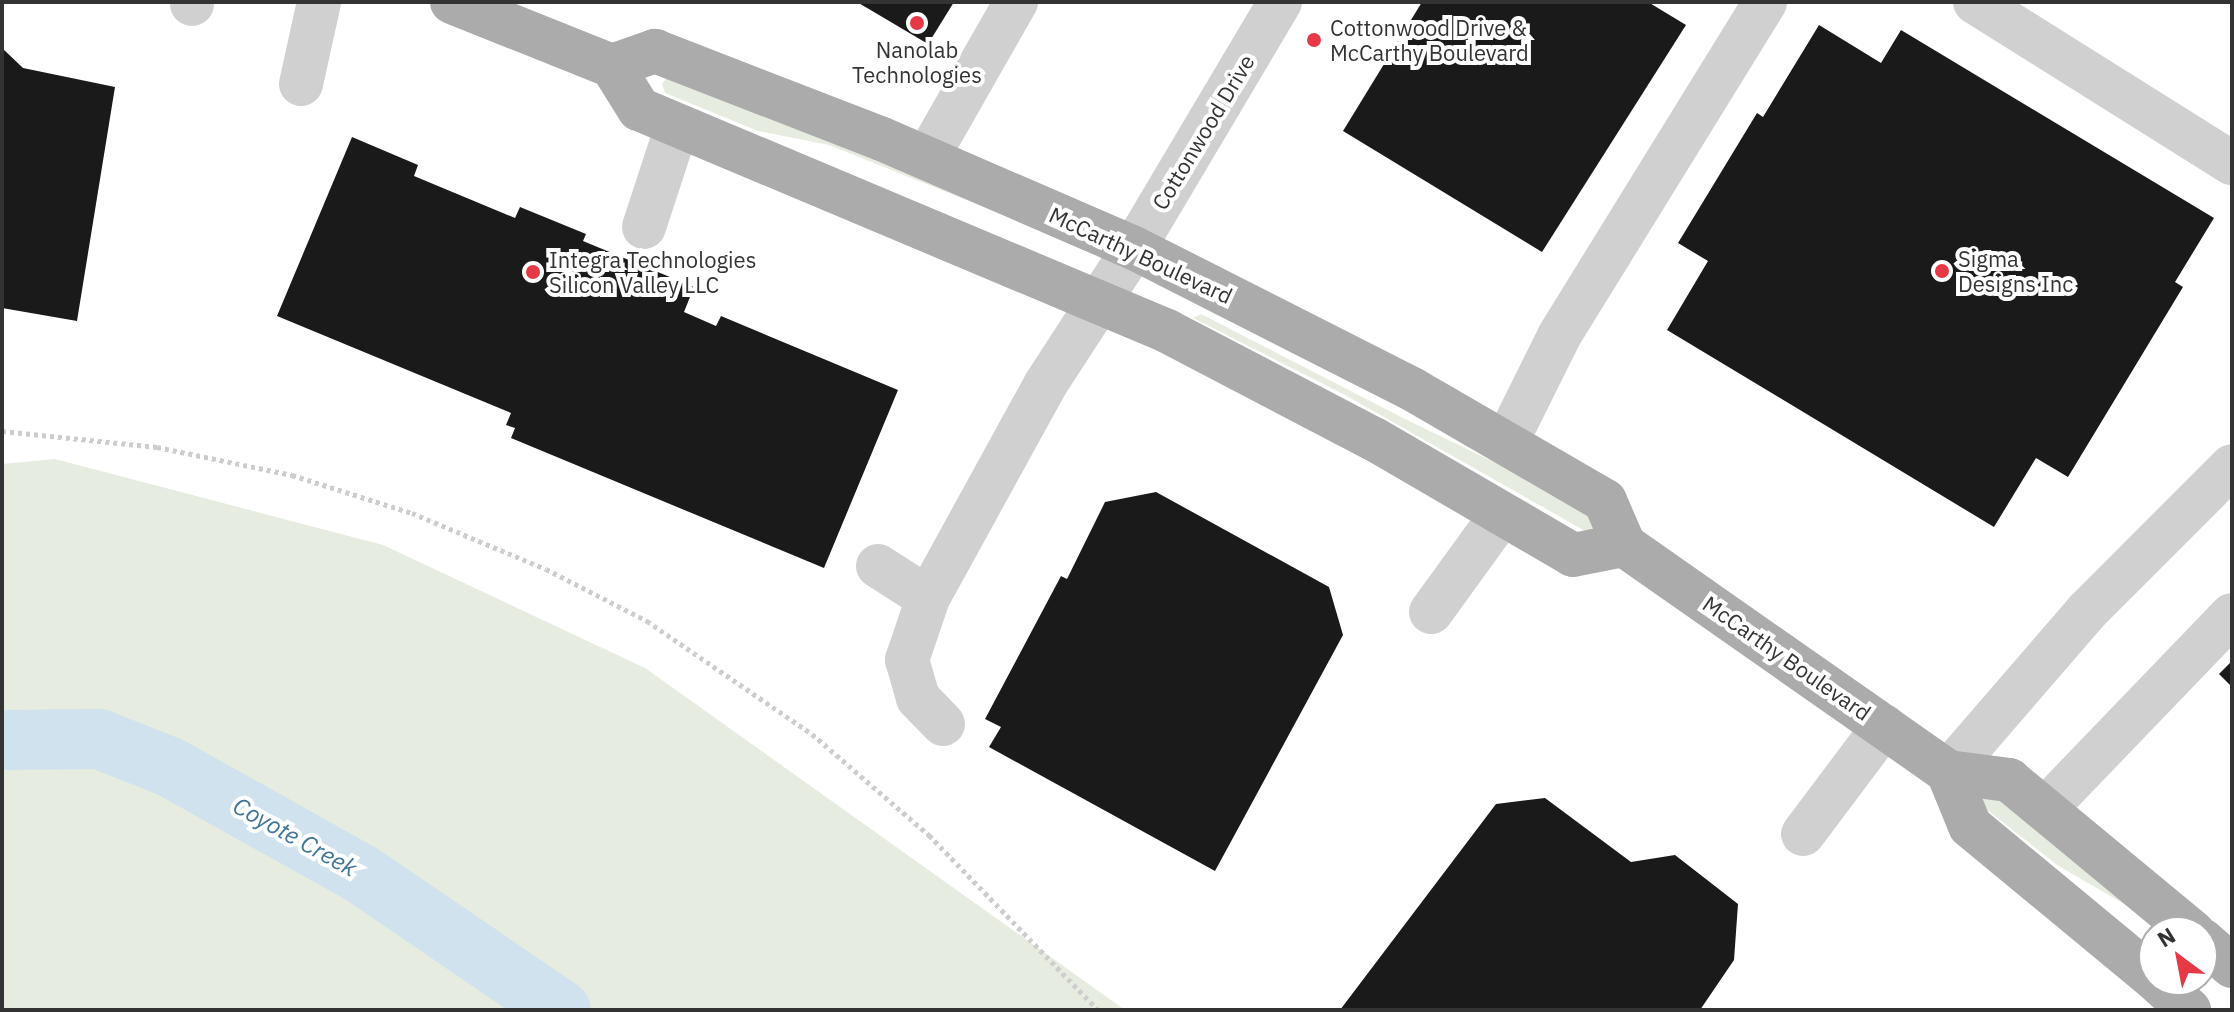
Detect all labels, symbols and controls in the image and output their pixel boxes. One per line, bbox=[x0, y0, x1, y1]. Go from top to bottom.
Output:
marker: Nanolab Technologies bbox=[908, 14, 926, 32]
place label: Cottonwood Drive & McCarthy Boulevard bbox=[1330, 14, 1529, 66]
marker: Cottonwood Drive & McCarthy Boulevard bbox=[1305, 31, 1323, 49]
place label: Nanolab Technologies bbox=[852, 36, 982, 88]
street label: Cottonwood Drive bbox=[1146, 50, 1260, 214]
street label: McCarthy Boulevard bbox=[1045, 201, 1237, 309]
place label: Sigma Designs Inc bbox=[1958, 245, 2073, 296]
place label: Integra Technologies Silicon Valley LLC bbox=[549, 246, 756, 298]
marker: Sigma Designs Inc bbox=[1933, 262, 1951, 280]
marker: Integra Technologies Silicon Valley LLC bbox=[524, 263, 542, 281]
street label: McCarthy Boulevard bbox=[1698, 590, 1876, 726]
water label: Coyote Creek bbox=[228, 791, 362, 883]
north arrow bbox=[2138, 916, 2218, 996]
text: N bbox=[2152, 920, 2181, 953]

